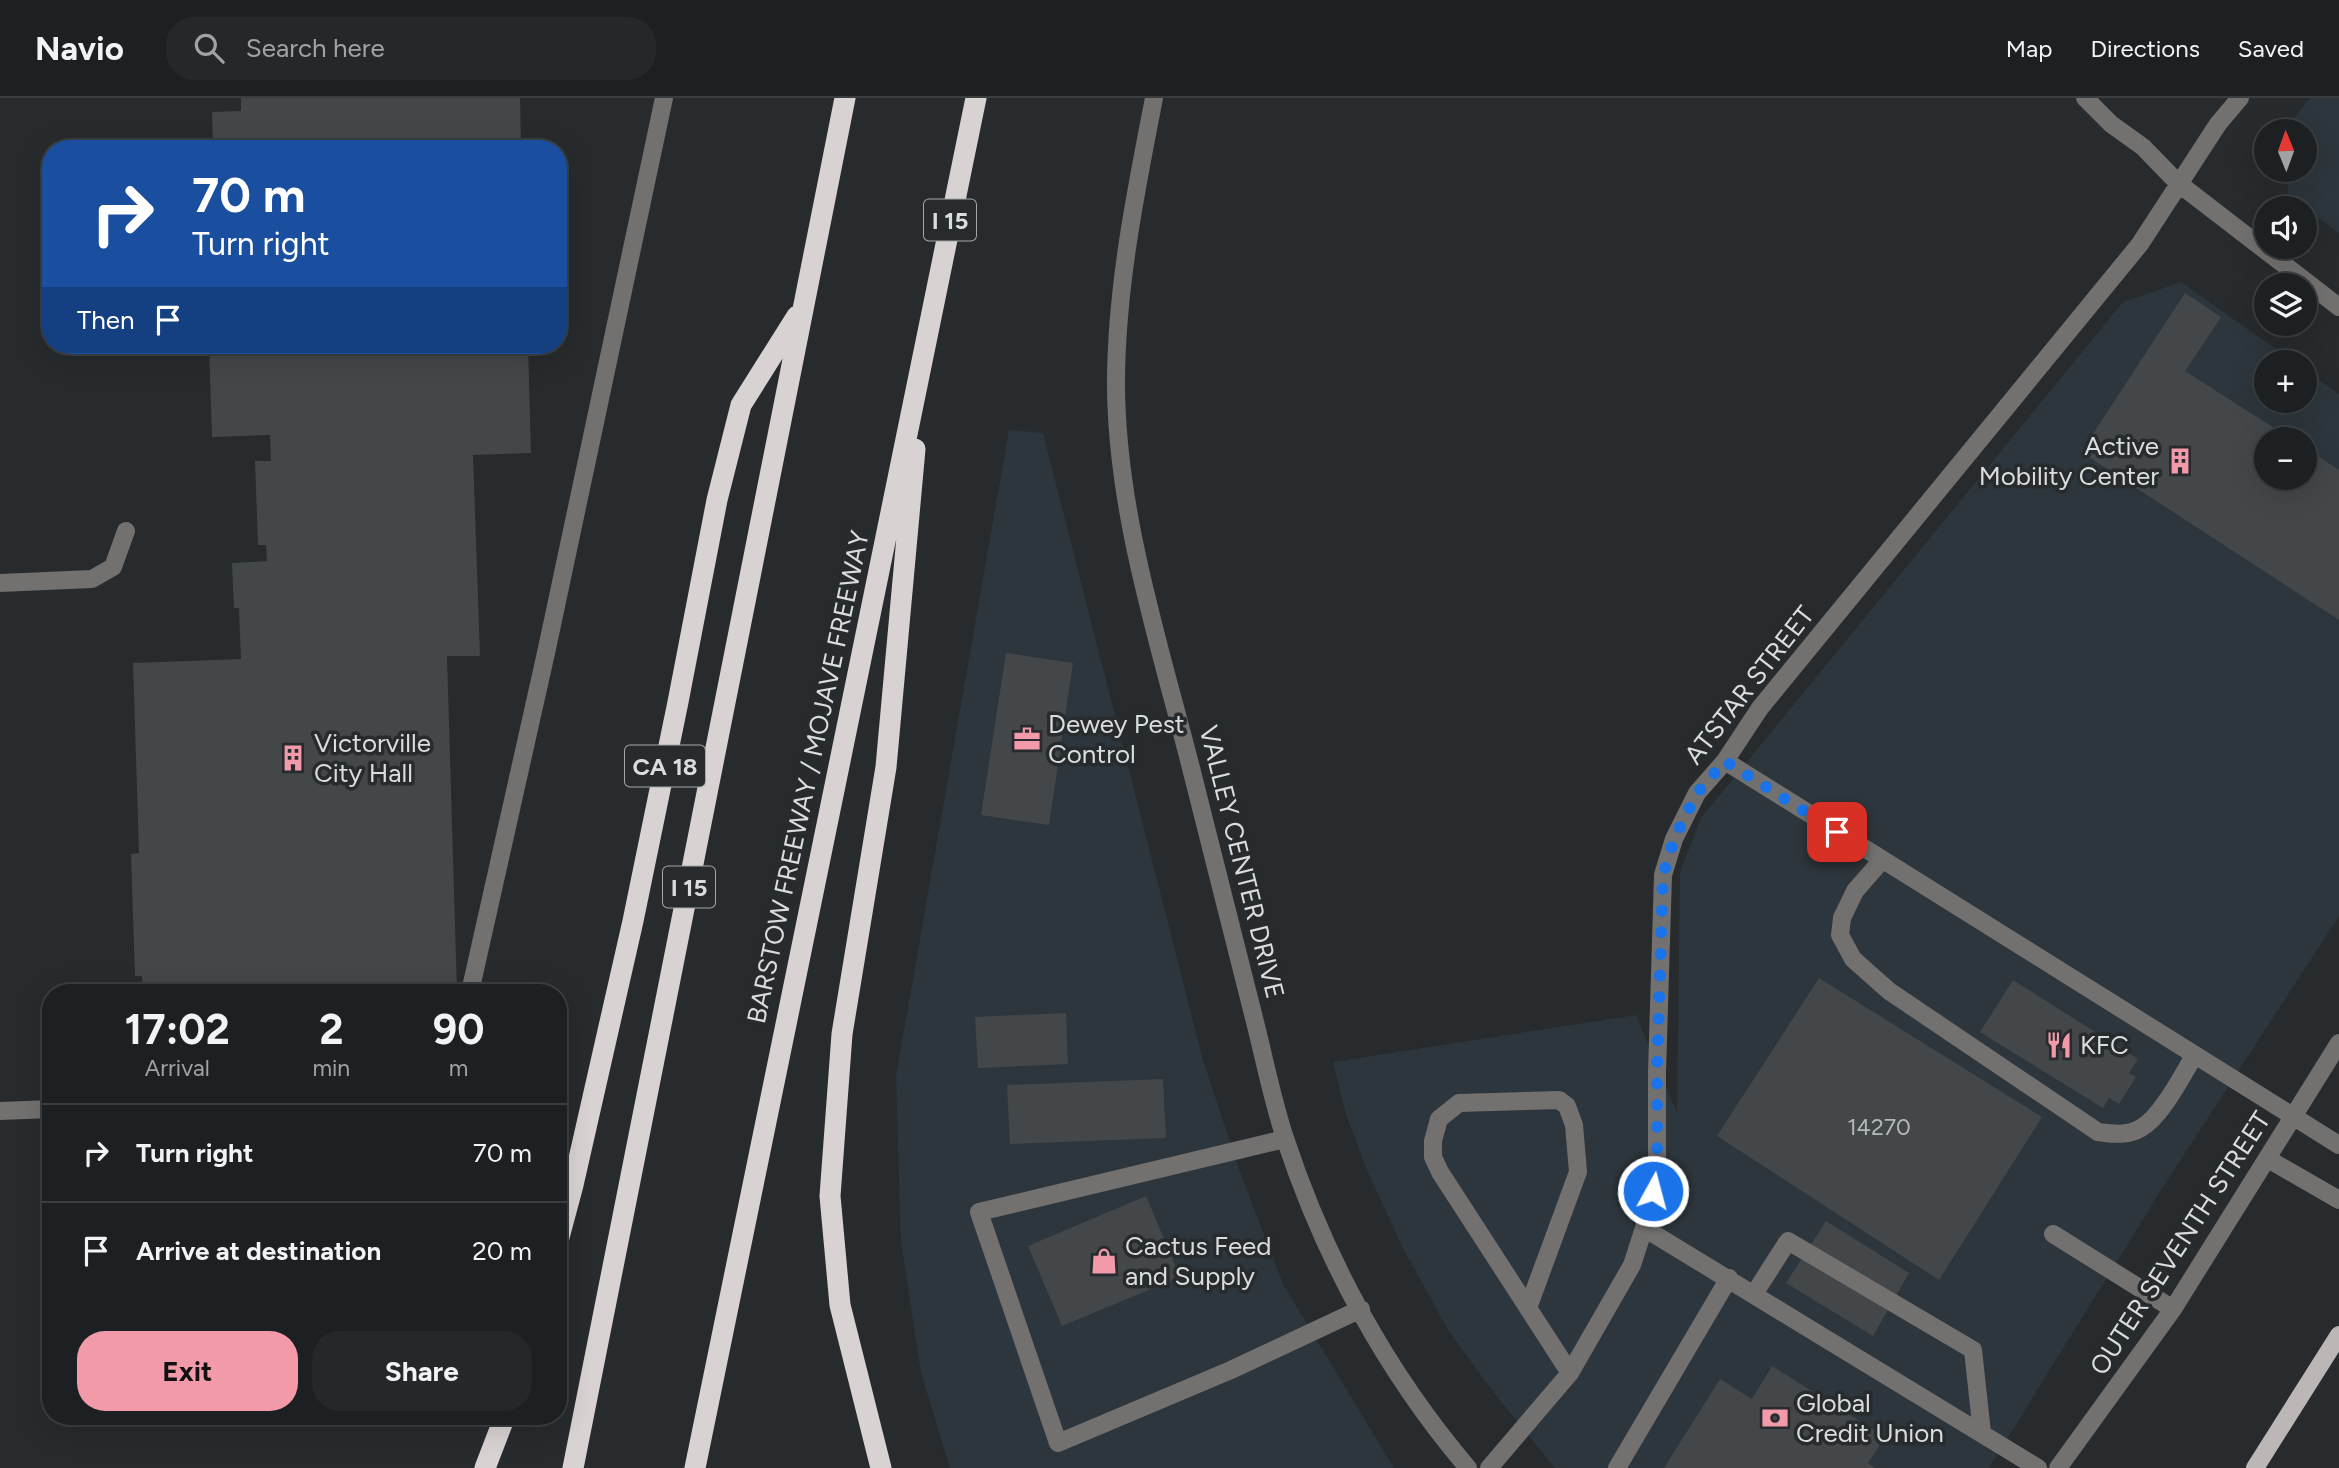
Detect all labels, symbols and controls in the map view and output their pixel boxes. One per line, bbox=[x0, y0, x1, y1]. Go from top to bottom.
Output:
search box bbox=[166, 17, 656, 80]
text: Navio bbox=[35, 29, 124, 68]
icon: search bbox=[190, 29, 228, 67]
text: Search here bbox=[246, 32, 385, 64]
text: Map bbox=[2006, 34, 2052, 63]
text: Directions bbox=[2090, 34, 2200, 63]
text: Saved bbox=[2238, 34, 2304, 63]
north arrow bbox=[2254, 119, 2317, 182]
map controls bbox=[2254, 119, 2317, 490]
text: 70 m bbox=[192, 165, 305, 224]
icon: right bbox=[77, 168, 168, 259]
button: sound bbox=[2254, 196, 2317, 259]
road number: I 15 bbox=[924, 199, 976, 240]
text: Turn right bbox=[192, 225, 330, 263]
button: layers bbox=[2254, 273, 2317, 336]
icon: arrive bbox=[149, 301, 187, 339]
text: Then bbox=[77, 304, 135, 336]
button: + bbox=[2254, 350, 2317, 413]
button: − bbox=[2254, 427, 2317, 490]
place label: Active Mobility Center bbox=[1979, 430, 2159, 492]
building icon: Active Mobility Center bbox=[2165, 446, 2195, 476]
street label: BARSTOW FREEWAY / MOJAVE FREEWAY bbox=[740, 527, 876, 1026]
street label: ATSTAR STREET bbox=[1677, 599, 1821, 771]
place label: Dewey Pest Control bbox=[1048, 708, 1185, 770]
street label: VALLEY CENTER DRIVE bbox=[1193, 722, 1291, 1002]
office icon: Dewey Pest Control bbox=[1012, 724, 1042, 754]
place label: Victorville City Hall bbox=[314, 727, 431, 789]
building icon: Victorville City Hall bbox=[278, 743, 308, 773]
road number: CA 18 bbox=[625, 746, 705, 786]
pin bbox=[1807, 802, 1867, 862]
icon: arrive bbox=[1818, 813, 1856, 851]
road number: I 15 bbox=[663, 866, 715, 908]
text: 17:02 bbox=[125, 1004, 230, 1055]
text: 2 bbox=[319, 1004, 343, 1055]
text: 90 bbox=[433, 1004, 484, 1055]
place label: KFC bbox=[2080, 1029, 2129, 1061]
restaurant icon: KFC bbox=[2044, 1030, 2074, 1060]
text: Arrival bbox=[145, 1054, 210, 1082]
text: min bbox=[312, 1054, 350, 1082]
text: m bbox=[449, 1054, 468, 1082]
street label: OUTER SEVENTH STREET bbox=[2083, 1105, 2278, 1381]
house number: 14270 bbox=[1847, 1113, 1911, 1141]
icon: right bbox=[77, 1134, 115, 1172]
text: Turn right bbox=[136, 1137, 253, 1169]
text: 70 m bbox=[473, 1137, 532, 1169]
position arrow bbox=[1616, 1154, 1690, 1228]
place label: Cactus Feed and Supply bbox=[1125, 1230, 1272, 1292]
icon: arrive bbox=[77, 1232, 115, 1270]
text: Arrive at destination bbox=[136, 1235, 381, 1267]
text: 20 m bbox=[472, 1235, 532, 1267]
shop icon: Cactus Feed and Supply bbox=[1089, 1246, 1119, 1276]
button: Exit bbox=[77, 1331, 298, 1411]
button: Share bbox=[312, 1331, 532, 1411]
place label: Global Credit Union bbox=[1796, 1387, 1944, 1449]
bank icon: Global Credit Union bbox=[1760, 1403, 1790, 1433]

